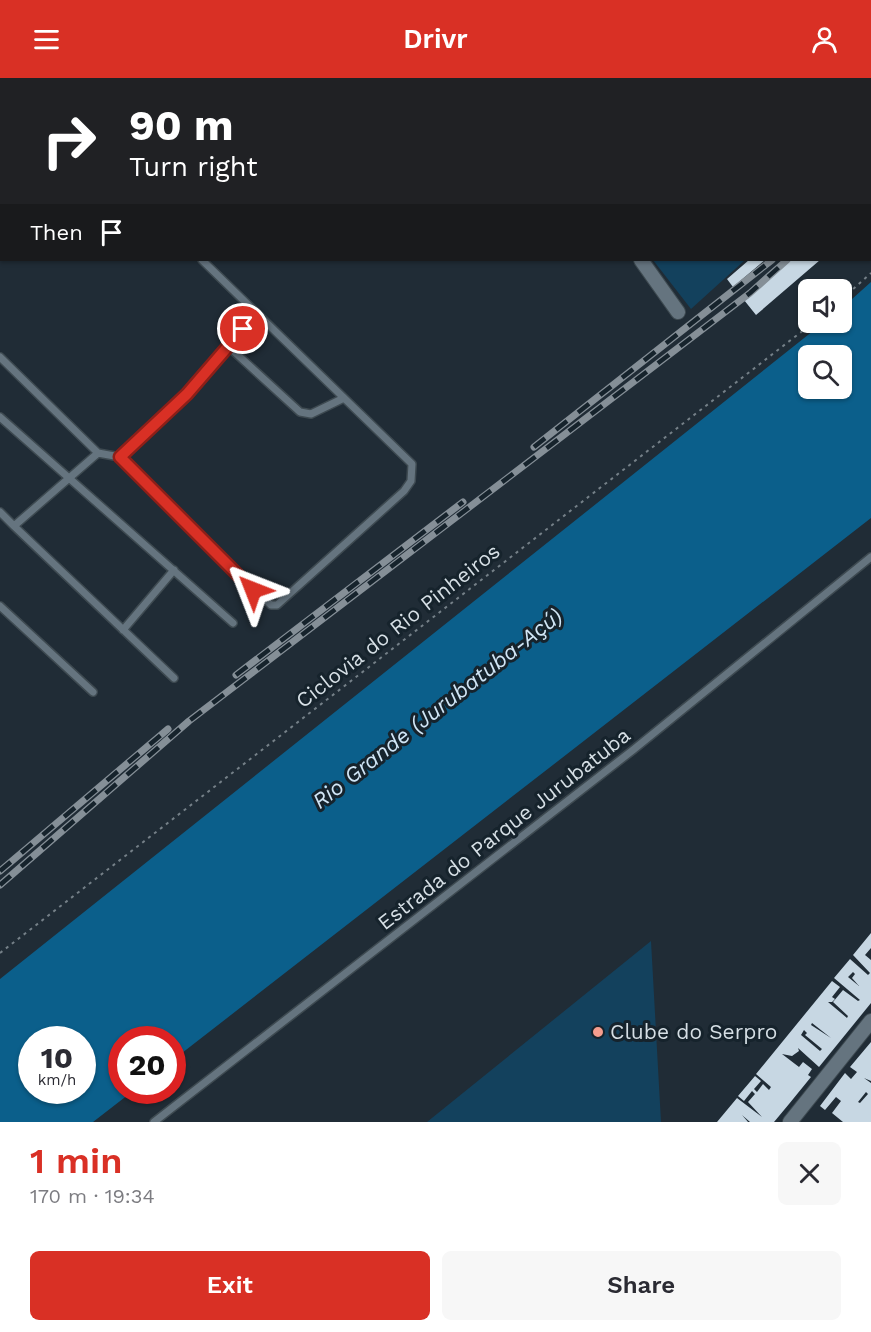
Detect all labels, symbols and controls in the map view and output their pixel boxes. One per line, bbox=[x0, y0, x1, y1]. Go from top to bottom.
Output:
icon: menu bbox=[30, 23, 63, 56]
text: Drivr bbox=[403, 23, 468, 55]
icon: person bbox=[808, 23, 841, 56]
text: 90 m bbox=[129, 101, 233, 150]
icon: right bbox=[30, 102, 108, 180]
text: Turn right bbox=[129, 151, 258, 183]
icon: arrive bbox=[95, 216, 128, 249]
text: Then bbox=[30, 220, 83, 245]
map controls bbox=[798, 279, 852, 399]
button: sound bbox=[798, 279, 852, 333]
pin bbox=[217, 303, 268, 354]
icon: arrive bbox=[226, 312, 259, 345]
button: search bbox=[798, 345, 852, 399]
street label: Ciclovia do Rio Pinheiros bbox=[291, 538, 505, 713]
position arrow bbox=[221, 558, 285, 622]
water label: Rio Grande (Jurubatuba-Açú) bbox=[307, 603, 567, 814]
street label: Estrada do Parque Jurubatuba bbox=[372, 722, 635, 935]
place label: Clube do Serpro bbox=[610, 1019, 777, 1044]
marker: Clube do Serpro bbox=[591, 1025, 605, 1039]
speed limit sign: 20 bbox=[108, 1026, 186, 1104]
text: 10 bbox=[41, 1040, 73, 1075]
text: km/h bbox=[38, 1071, 76, 1089]
text: 1 min bbox=[30, 1140, 122, 1182]
button: close bbox=[778, 1142, 841, 1205]
text: 170 m · 19:34 bbox=[30, 1184, 155, 1208]
button: Exit bbox=[30, 1251, 430, 1320]
button: Share bbox=[442, 1251, 841, 1320]

